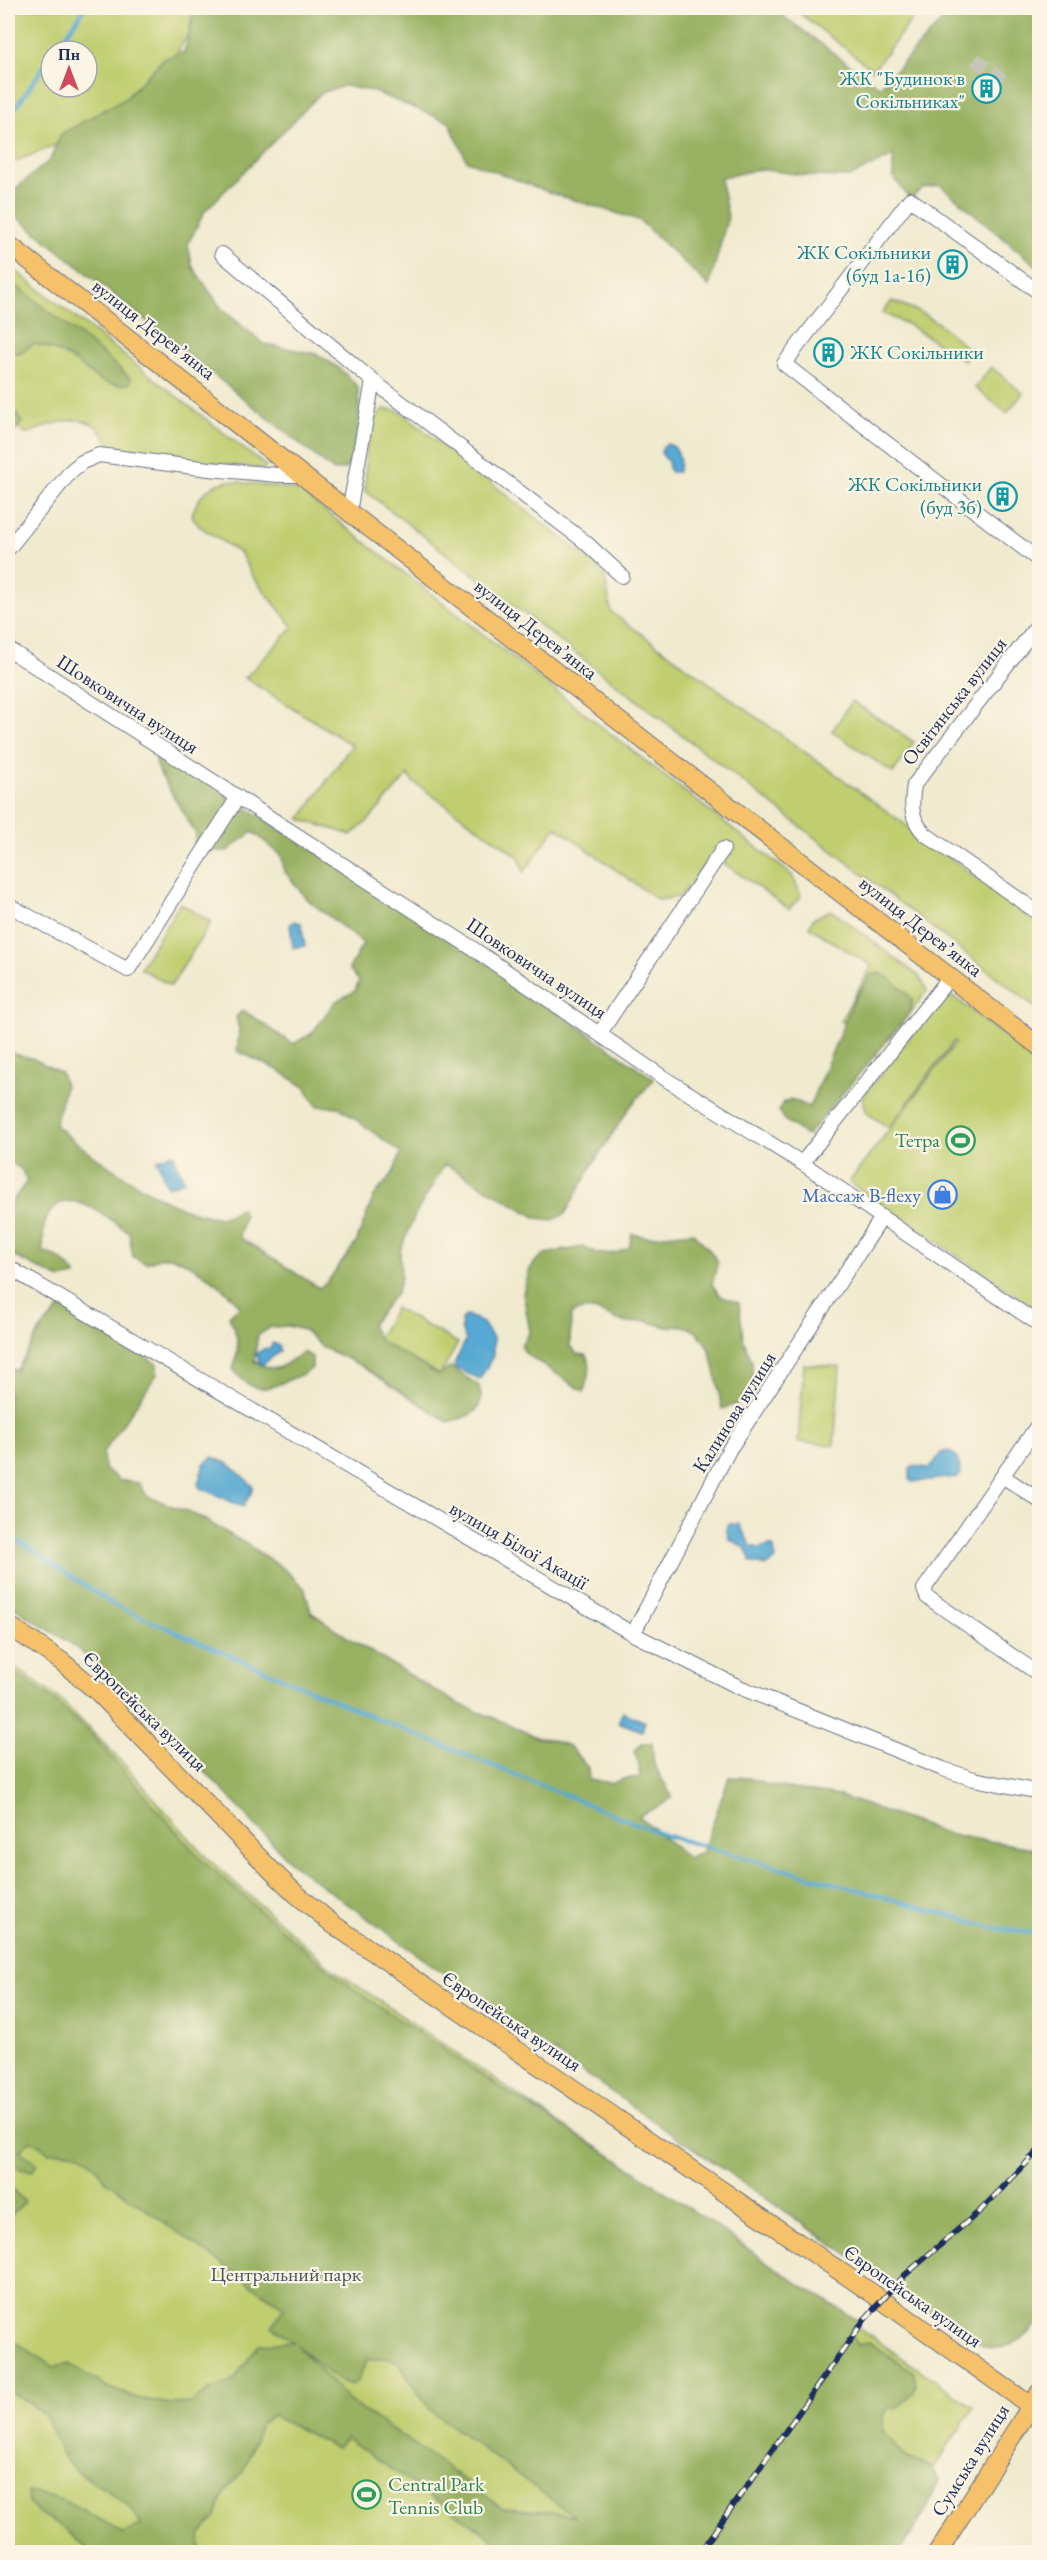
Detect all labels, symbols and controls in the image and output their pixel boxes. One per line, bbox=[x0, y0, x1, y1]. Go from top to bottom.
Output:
north arrow bbox=[39, 39, 99, 99]
text: Пн bbox=[58, 44, 80, 65]
place label: ЖК "Будинок в Сокільниках" bbox=[839, 65, 965, 114]
building icon: ЖК "Будинок в Сокільниках" bbox=[970, 73, 1002, 105]
place label: ЖК Сокільники (буд 1а-1б) bbox=[796, 239, 931, 288]
building icon: ЖК Сокільники (буд 1а-1б) bbox=[936, 248, 968, 280]
street label: вулиця Дерев’янка bbox=[87, 273, 221, 385]
building icon: ЖК Сокільники bbox=[813, 336, 845, 368]
place label: ЖК Сокільники bbox=[849, 339, 984, 365]
place label: ЖК Сокільники (буд 3б) bbox=[847, 471, 982, 520]
building icon: ЖК Сокільники (буд 3б) bbox=[987, 480, 1019, 512]
street label: вулиця Дерев’янка bbox=[469, 573, 603, 685]
street label: Освітянська вулиця bbox=[896, 631, 1012, 771]
street label: Шовковична вулиця bbox=[52, 648, 204, 760]
street label: вулиця Дерев’янка bbox=[854, 870, 988, 982]
street label: Шовковична вулиця bbox=[462, 911, 612, 1025]
sports icon: Тетра bbox=[945, 1124, 977, 1156]
place label: Тетра bbox=[895, 1127, 940, 1153]
shop icon: Массаж B-flexy bbox=[926, 1179, 958, 1211]
place label: Массаж B-flexy bbox=[802, 1182, 921, 1208]
street label: Калинова вулиця bbox=[686, 1347, 782, 1477]
street label: вулиця Білої Акації bbox=[445, 1495, 594, 1596]
street label: Європейська вулиця bbox=[77, 1645, 213, 1777]
street label: Європейська вулиця bbox=[437, 1965, 587, 2077]
street label: Європейська вулиця bbox=[839, 2239, 987, 2353]
park label: Центральний парк bbox=[211, 2261, 362, 2287]
street label: Сумська вулиця bbox=[925, 2399, 1015, 2521]
place label: Central Park Tennis Club bbox=[388, 2471, 485, 2520]
sports icon: Central Park Tennis Club bbox=[351, 2479, 383, 2511]

